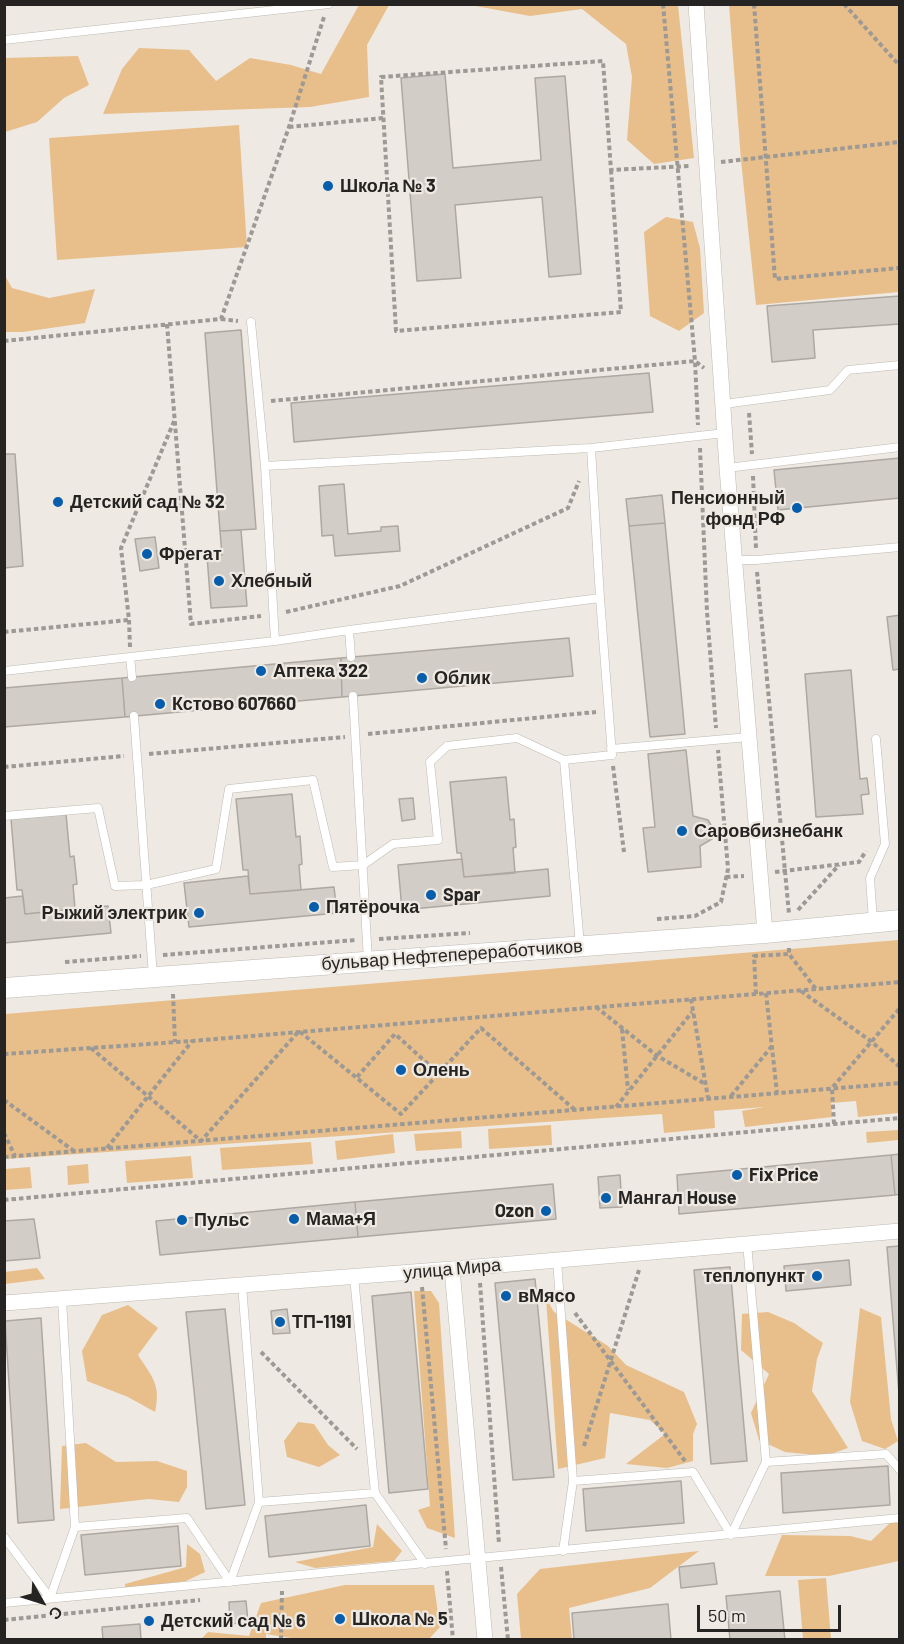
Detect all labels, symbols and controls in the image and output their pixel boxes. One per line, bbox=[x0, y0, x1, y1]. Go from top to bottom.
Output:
place label: Школа № 3 bbox=[340, 175, 436, 197]
marker: Школа № 3 bbox=[321, 179, 335, 193]
place label: Пенсионный фонд РФ bbox=[671, 487, 785, 530]
place label: Детский сад № 32 bbox=[70, 491, 225, 513]
marker: Детский сад № 32 bbox=[51, 495, 65, 509]
marker: Пенсионный фонд РФ bbox=[790, 501, 804, 515]
place label: Фрегат bbox=[159, 543, 222, 565]
marker: Фрегат bbox=[140, 547, 154, 561]
place label: Хлебный bbox=[231, 570, 312, 592]
marker: Хлебный bbox=[212, 574, 226, 588]
place label: Аптека 322 bbox=[273, 660, 368, 682]
marker: Аптека 322 bbox=[254, 664, 268, 678]
place label: Облик bbox=[434, 667, 490, 689]
marker: Облик bbox=[415, 671, 429, 685]
place label: Кстово 607660 bbox=[172, 693, 296, 715]
marker: Кстово 607660 bbox=[153, 697, 167, 711]
place label: Саровбизнебанк bbox=[694, 820, 843, 842]
marker: Саровбизнебанк bbox=[675, 824, 689, 838]
place label: Spar bbox=[443, 884, 480, 906]
marker: Spar bbox=[424, 888, 438, 902]
place label: Пятёрочка bbox=[326, 896, 419, 918]
marker: Пятёрочка bbox=[307, 900, 321, 914]
place label: Рыжий электрик bbox=[42, 902, 187, 924]
marker: Рыжий электрик bbox=[192, 906, 206, 920]
street label: бульвар Нефтепереработчиков bbox=[321, 935, 583, 975]
place label: Олень bbox=[413, 1059, 470, 1081]
marker: Олень bbox=[394, 1063, 408, 1077]
place label: Fix Price bbox=[749, 1164, 819, 1186]
marker: Fix Price bbox=[730, 1168, 744, 1182]
place label: Мангал House bbox=[618, 1187, 737, 1209]
marker: Мангал House bbox=[599, 1191, 613, 1205]
place label: Ozon bbox=[495, 1200, 534, 1222]
marker: Ozon bbox=[539, 1204, 553, 1218]
place label: Мама+Я bbox=[306, 1208, 376, 1230]
place label: Пульс bbox=[194, 1209, 249, 1231]
marker: Мама+Я bbox=[287, 1212, 301, 1226]
marker: Пульс bbox=[175, 1213, 189, 1227]
street label: улица Мира bbox=[402, 1254, 502, 1284]
place label: теплопункт bbox=[704, 1265, 805, 1287]
marker: теплопункт bbox=[810, 1269, 824, 1283]
place label: вМясо bbox=[518, 1285, 576, 1307]
marker: вМясо bbox=[499, 1289, 513, 1303]
place label: ТП-1191 bbox=[292, 1311, 352, 1333]
marker: ТП-1191 bbox=[273, 1315, 287, 1329]
north arrow bbox=[12, 1572, 72, 1632]
scale bar bbox=[700, 1593, 844, 1631]
text: С bbox=[45, 1603, 67, 1624]
text: 50 m bbox=[708, 1604, 746, 1626]
place label: Школа № 5 bbox=[352, 1608, 448, 1630]
place label: Детский сад № 6 bbox=[161, 1610, 306, 1632]
marker: Школа № 5 bbox=[333, 1612, 347, 1626]
marker: Детский сад № 6 bbox=[142, 1614, 156, 1628]

